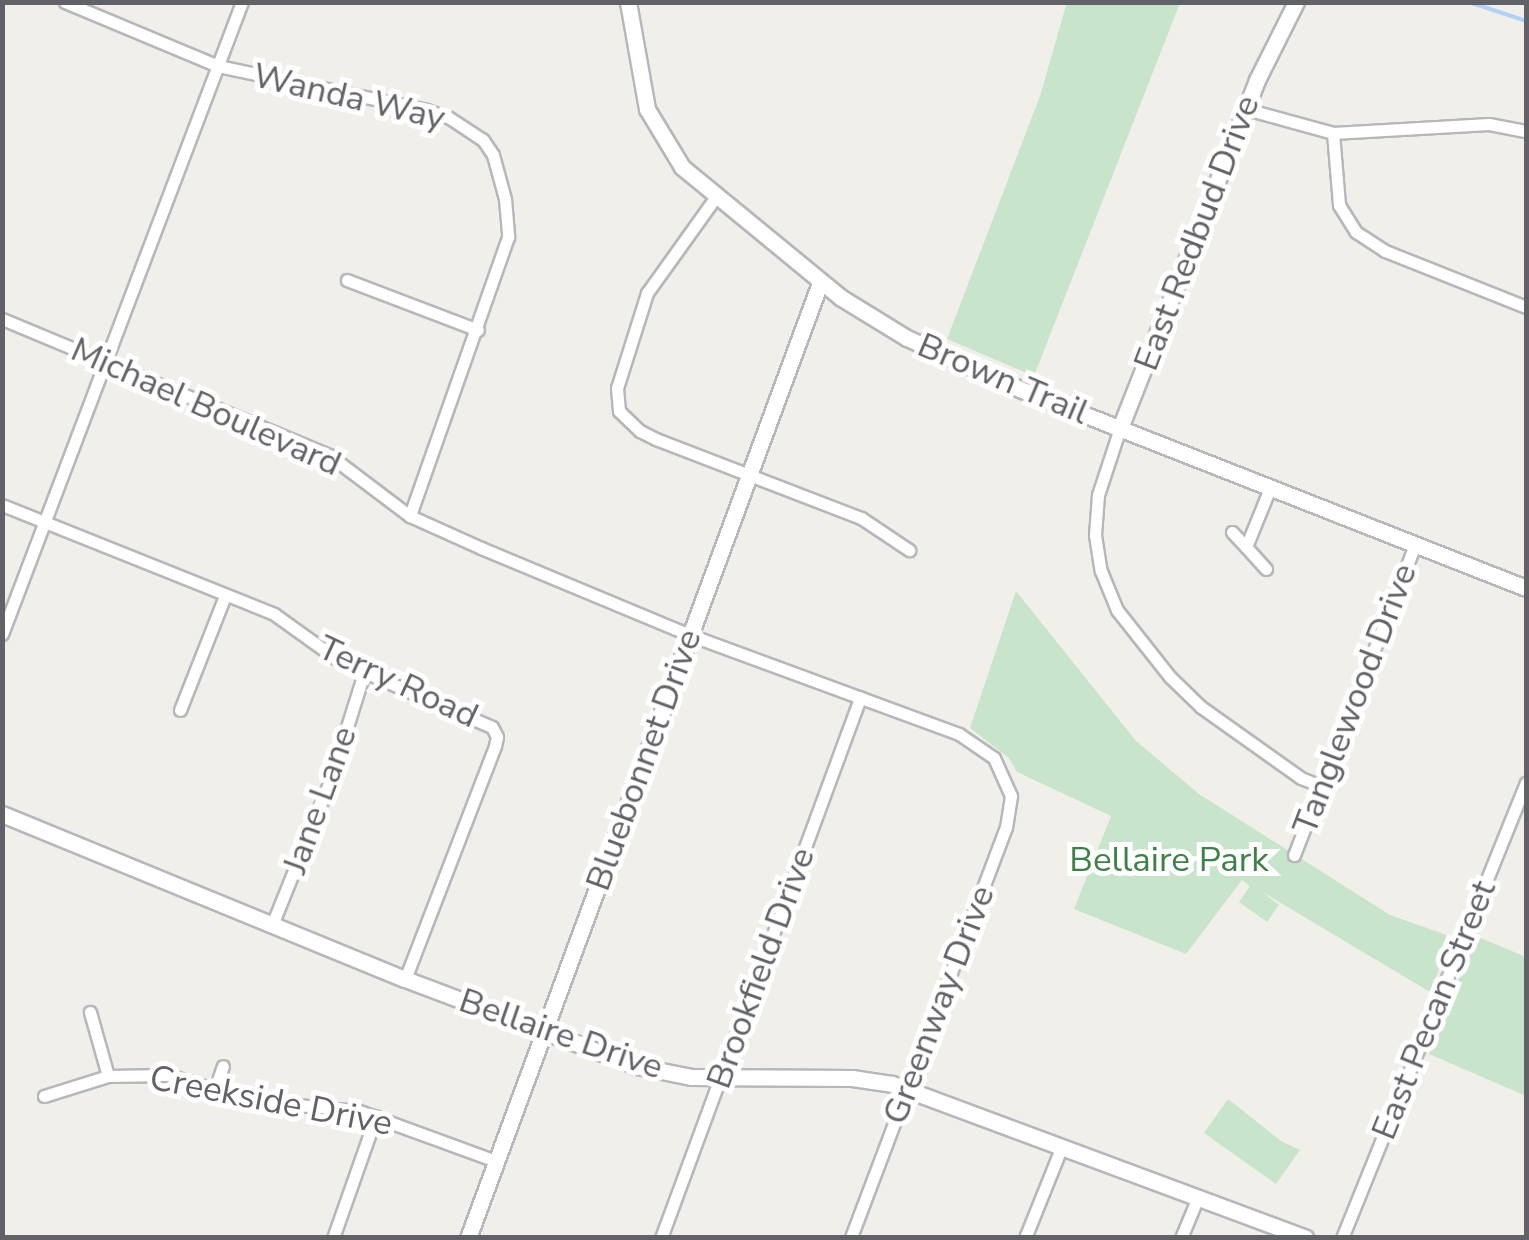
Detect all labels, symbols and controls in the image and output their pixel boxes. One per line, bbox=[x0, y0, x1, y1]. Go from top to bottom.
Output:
street label: Wanda Way bbox=[249, 55, 449, 139]
street label: East Redbud Drive bbox=[1125, 90, 1269, 376]
street label: Brown Trail bbox=[911, 324, 1095, 434]
street label: Michael Boulevard bbox=[65, 329, 347, 485]
street label: Tanglewood Drive bbox=[1284, 558, 1426, 840]
street label: Bluebonnet Drive bbox=[577, 624, 711, 896]
street label: Terry Road bbox=[311, 627, 485, 737]
street label: Jane Lane bbox=[274, 721, 366, 879]
park label: Bellaire Park bbox=[1069, 839, 1269, 881]
street label: Brookfield Drive bbox=[698, 842, 824, 1094]
street label: East Pecan Street bbox=[1363, 874, 1505, 1146]
street label: Greenway Drive bbox=[874, 880, 1004, 1130]
street label: Bellaire Drive bbox=[454, 980, 668, 1088]
street label: Creekside Drive bbox=[146, 1057, 396, 1145]

